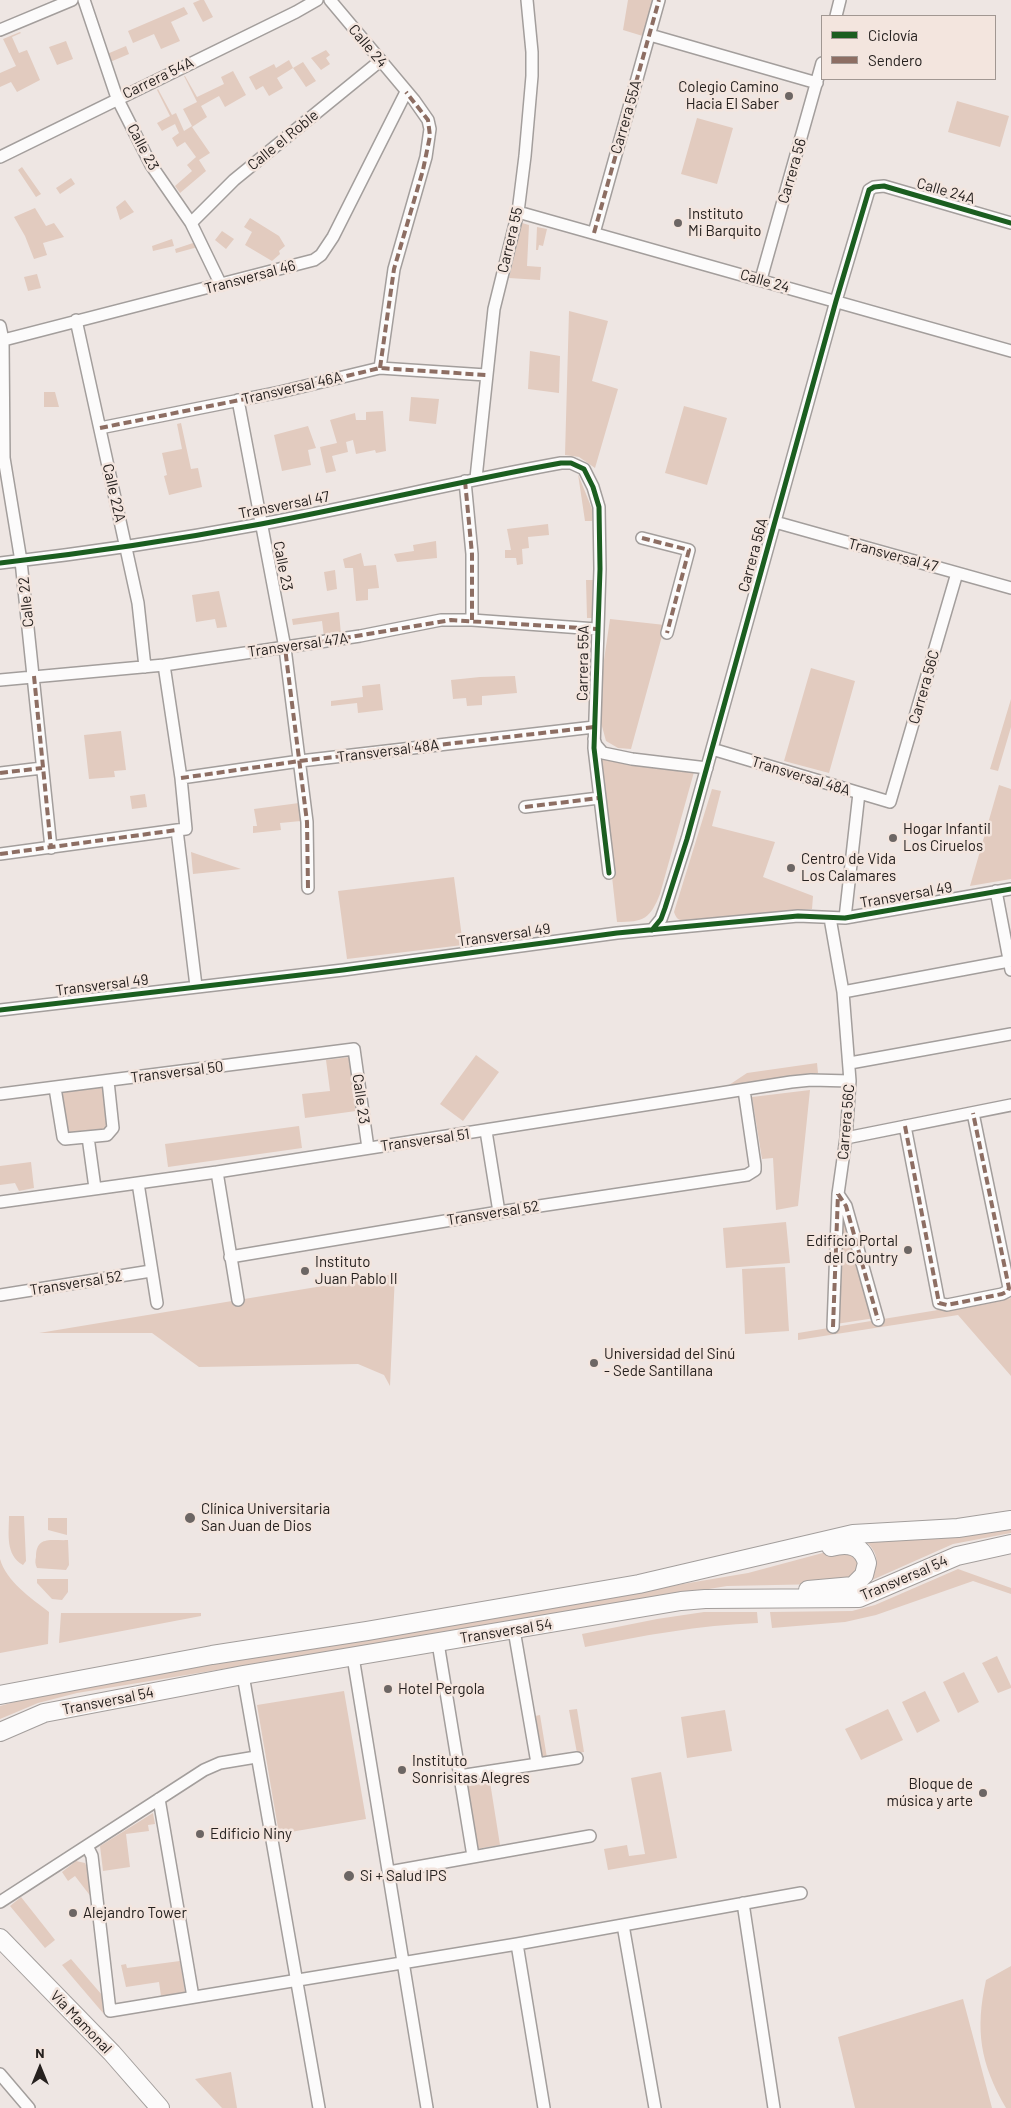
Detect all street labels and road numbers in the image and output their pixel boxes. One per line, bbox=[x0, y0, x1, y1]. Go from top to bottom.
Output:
street label: Calle 24 bbox=[345, 21, 391, 71]
street label: Carrera 54A bbox=[120, 53, 196, 103]
street label: Carrera 55A bbox=[607, 78, 645, 156]
street label: Calle el Roble bbox=[244, 106, 322, 174]
street label: Calle 23 bbox=[123, 121, 163, 173]
street label: Carrera 56 bbox=[774, 136, 810, 206]
street label: Calle 24A bbox=[915, 174, 977, 208]
street label: Carrera 55 bbox=[494, 205, 526, 275]
street label: Transversal 46 bbox=[203, 256, 297, 298]
street label: Calle 24 bbox=[738, 265, 792, 297]
street label: Transversal 46A bbox=[240, 368, 344, 408]
street label: Calle 22A bbox=[99, 462, 129, 524]
street label: Transversal 47 bbox=[237, 487, 331, 523]
street label: Carrera 56A bbox=[734, 516, 772, 594]
street label: Transversal 47 bbox=[846, 534, 940, 576]
street label: Calle 23 bbox=[269, 540, 297, 592]
street label: Calle 22 bbox=[14, 576, 38, 628]
street label: Carrera 55A bbox=[573, 625, 593, 701]
street label: Transversal 47A bbox=[247, 629, 349, 661]
street label: Carrera 56C bbox=[905, 648, 943, 726]
street label: Transversal 48A bbox=[336, 736, 440, 766]
street label: Transversal 48A bbox=[749, 752, 853, 800]
street label: Transversal 49 bbox=[858, 878, 954, 912]
street label: Transversal 49 bbox=[457, 920, 551, 950]
street label: Transversal 49 bbox=[55, 970, 149, 1000]
street label: Transversal 50 bbox=[130, 1057, 224, 1087]
street label: Calle 23 bbox=[349, 1073, 373, 1125]
street label: Carrera 56C bbox=[834, 1083, 858, 1161]
street label: Transversal 51 bbox=[379, 1125, 471, 1155]
street label: Transversal 52 bbox=[446, 1197, 540, 1229]
street label: Transversal 52 bbox=[29, 1267, 123, 1299]
street label: Transversal 54 bbox=[858, 1551, 950, 1605]
street label: Transversal 54 bbox=[459, 1615, 553, 1647]
street label: Transversal 54 bbox=[61, 1683, 155, 1719]
street label: Vía Mamonal bbox=[46, 1987, 116, 2057]

